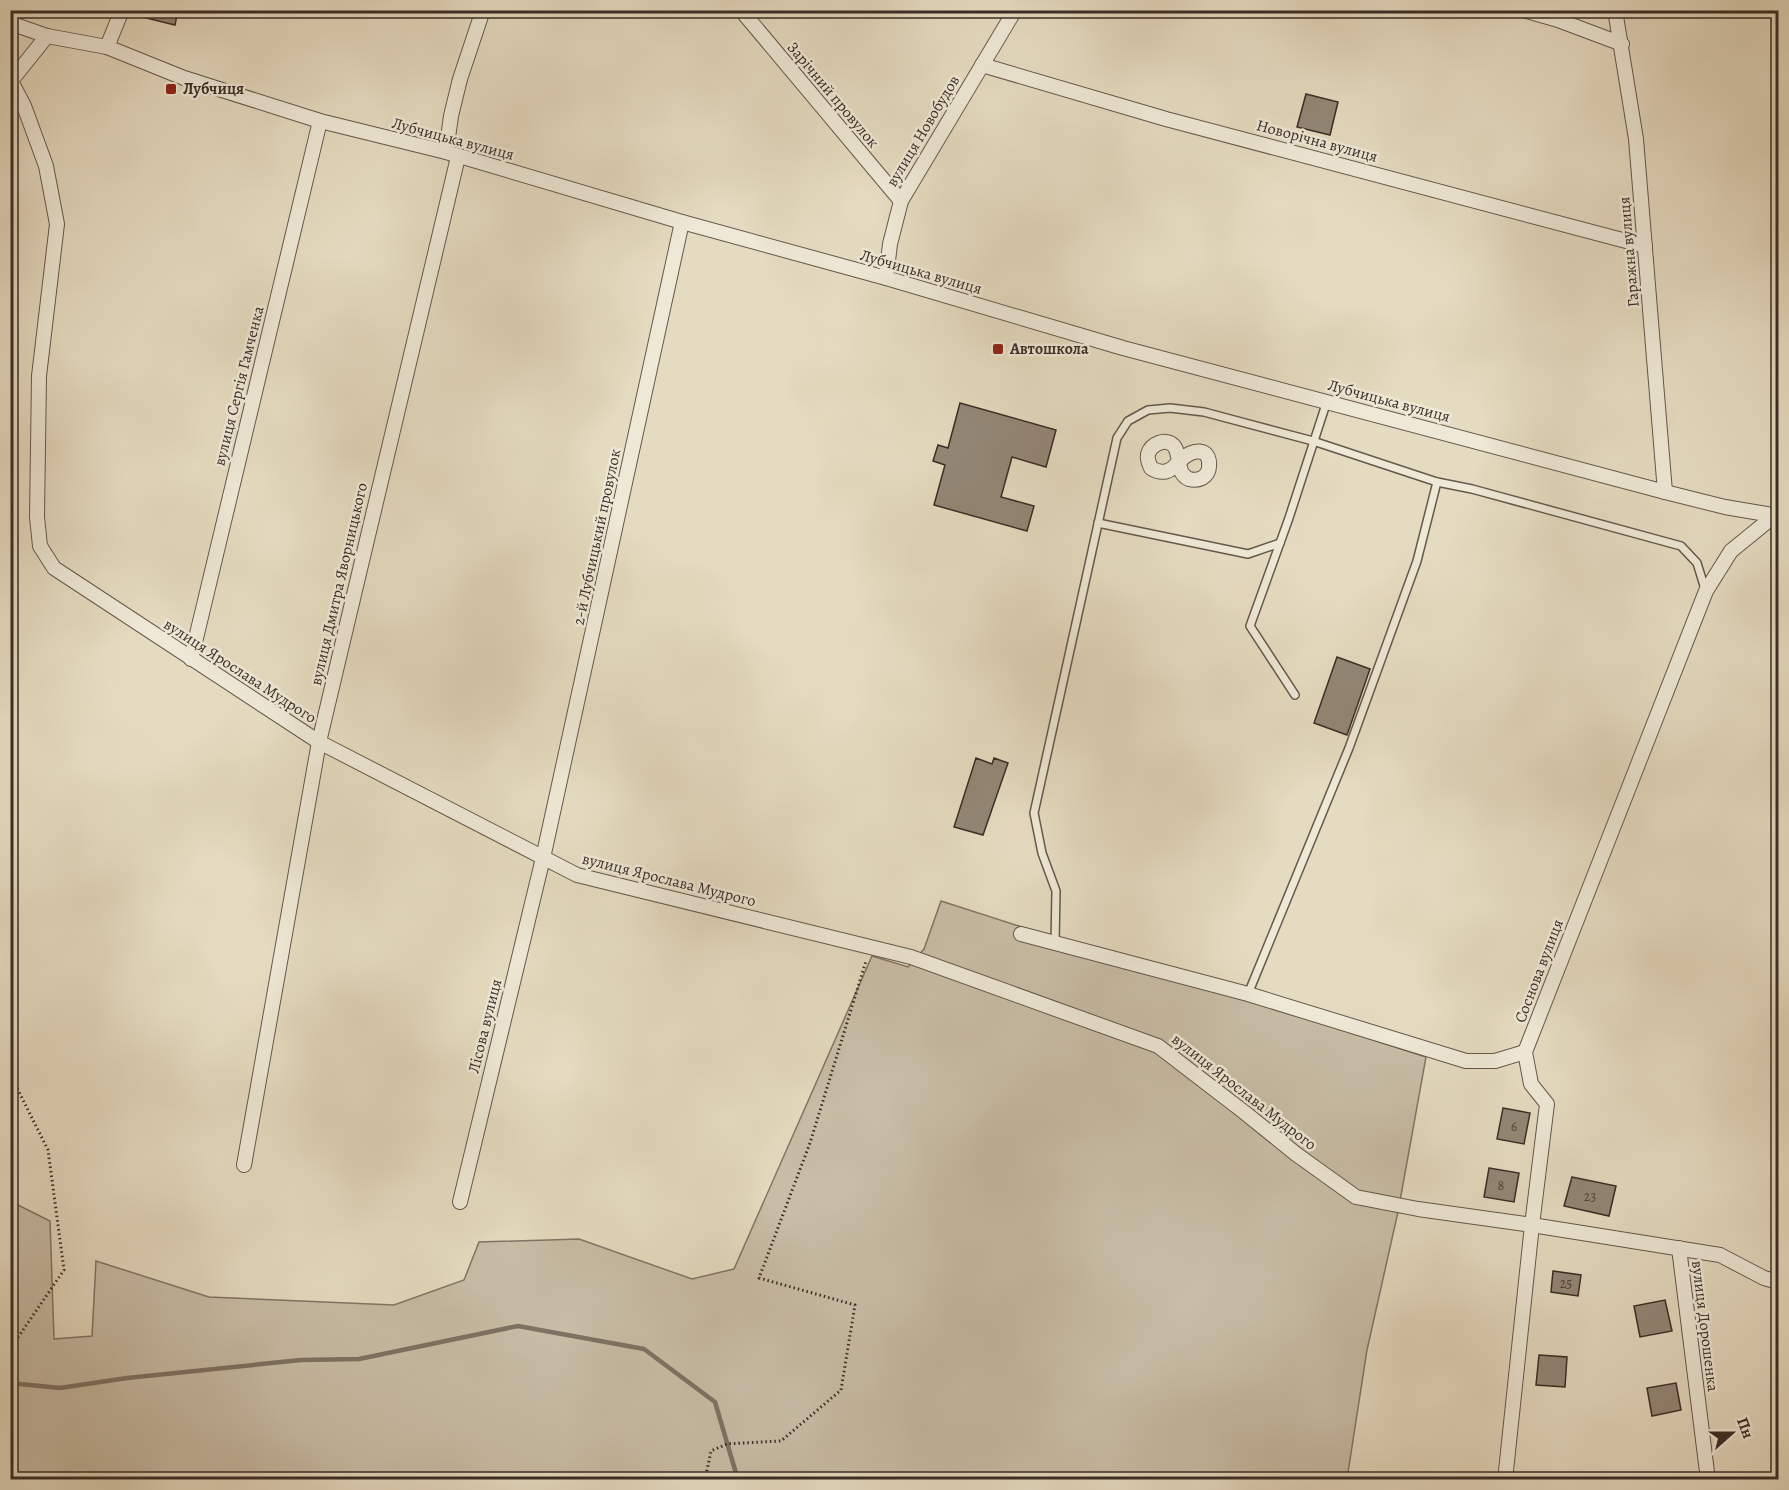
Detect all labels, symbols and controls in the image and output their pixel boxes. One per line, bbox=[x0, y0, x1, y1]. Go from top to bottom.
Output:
street label: Зарічний провулок bbox=[782, 37, 884, 153]
street label: вулиця Новобудов bbox=[881, 71, 965, 191]
place label: Лубчиця bbox=[183, 78, 244, 100]
marker: Лубчиця bbox=[164, 82, 178, 96]
street label: Лубчицька вулиця bbox=[389, 112, 517, 166]
street label: Новорічна вулиця bbox=[1254, 114, 1380, 168]
street label: Гаражна вулиця bbox=[1613, 196, 1645, 308]
street label: Лубчицька вулиця bbox=[857, 244, 985, 300]
street label: вулиця Сергія Гамченка bbox=[208, 303, 270, 468]
place label: Автошкола bbox=[1009, 338, 1089, 360]
marker: Автошкола bbox=[991, 342, 1005, 356]
street label: Лубчицька вулиця bbox=[1325, 374, 1453, 428]
street label: 2-й Лубчицький провулок bbox=[568, 447, 626, 627]
street label: вулиця Дмитра Яворницького bbox=[305, 480, 373, 688]
street label: вулиця Ярослава Мудрого bbox=[159, 613, 321, 729]
street label: вулиця Ярослава Мудрого bbox=[580, 848, 758, 912]
street label: Соснова вулиця bbox=[1509, 916, 1569, 1026]
street label: Лісова вулиця bbox=[463, 976, 507, 1075]
street label: вулиця Ярослава Мудрого bbox=[1167, 1028, 1321, 1156]
house number: 6 bbox=[1511, 1117, 1517, 1136]
house number: 8 bbox=[1498, 1176, 1505, 1195]
house number: 23 bbox=[1584, 1187, 1596, 1206]
street label: вулиця Дорошенка bbox=[1686, 1259, 1724, 1393]
house number: 25 bbox=[1560, 1274, 1572, 1293]
north arrow bbox=[1702, 1403, 1762, 1463]
text: Пн bbox=[1731, 1414, 1759, 1442]

